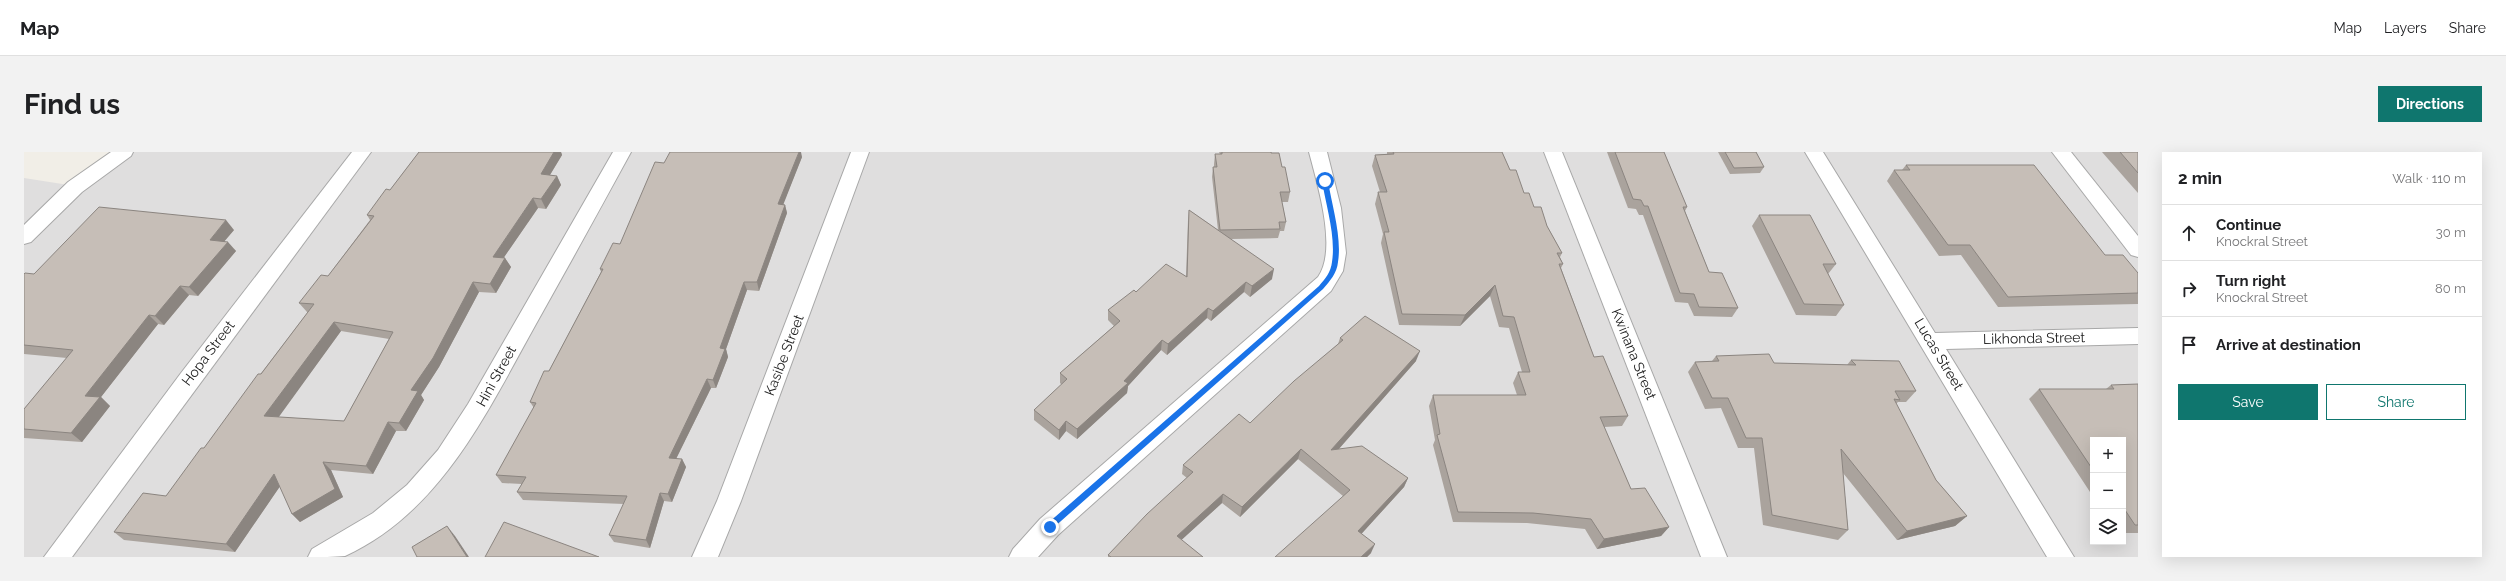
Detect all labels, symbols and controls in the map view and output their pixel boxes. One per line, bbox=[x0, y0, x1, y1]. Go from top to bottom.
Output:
text: Map bbox=[20, 17, 59, 39]
text: Map bbox=[2334, 20, 2362, 36]
text: Layers bbox=[2384, 20, 2427, 36]
text: Share bbox=[2449, 20, 2486, 36]
button: Directions bbox=[2378, 86, 2482, 122]
text: Find us bbox=[24, 88, 120, 121]
text: 2 min bbox=[2178, 168, 2222, 188]
text: Walk · 110 m bbox=[2392, 171, 2466, 186]
route start bbox=[1316, 172, 1334, 190]
text: Continue bbox=[2216, 216, 2281, 234]
icon: ahead bbox=[2178, 222, 2200, 244]
text: 30 m bbox=[2436, 225, 2466, 240]
text: Knockral Street bbox=[2216, 234, 2308, 249]
text: Turn right bbox=[2216, 272, 2286, 290]
icon: right bbox=[2178, 278, 2200, 300]
text: 80 m bbox=[2435, 281, 2466, 296]
text: Knockral Street bbox=[2216, 290, 2308, 305]
street label: Kwinana Street bbox=[1608, 306, 1660, 402]
street label: Kasibe Street bbox=[761, 312, 807, 398]
street label: Lucas Street bbox=[1911, 315, 1967, 393]
street label: Hopa Street bbox=[178, 317, 238, 389]
street label: Likhonda Street bbox=[1983, 329, 2085, 347]
icon: arrive bbox=[2178, 334, 2200, 356]
text: Arrive at destination bbox=[2216, 336, 2361, 354]
street label: Hini Street bbox=[473, 343, 519, 409]
button: Save bbox=[2178, 384, 2318, 420]
button: Share bbox=[2326, 384, 2466, 420]
map controls bbox=[2090, 437, 2126, 545]
button: + bbox=[2090, 437, 2126, 473]
button: − bbox=[2090, 473, 2126, 509]
button: layers bbox=[2090, 509, 2126, 545]
route end bbox=[1041, 518, 1059, 536]

